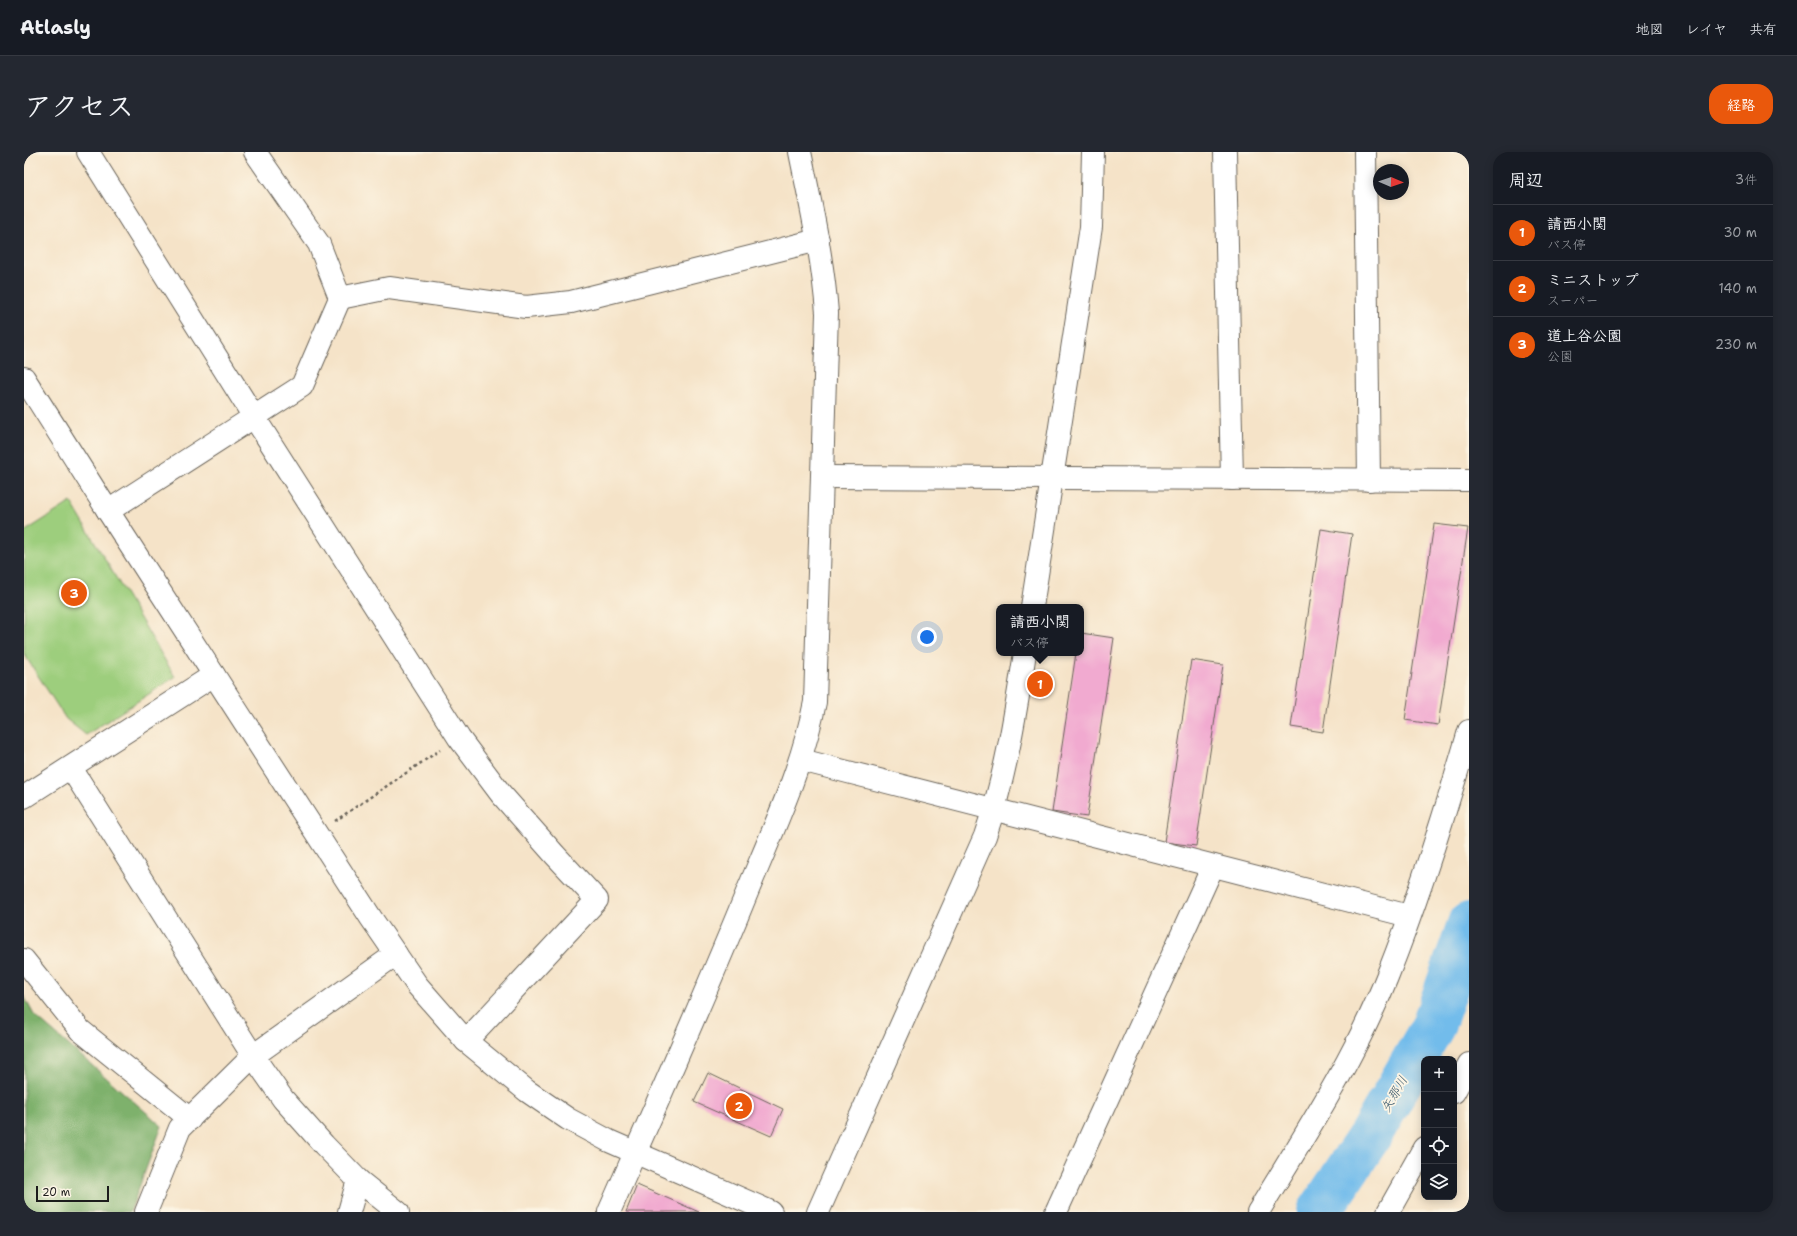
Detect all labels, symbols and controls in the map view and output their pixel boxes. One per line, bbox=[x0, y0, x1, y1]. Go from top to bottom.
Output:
text: Atlasly bbox=[20, 15, 91, 40]
text: 地図 bbox=[1636, 20, 1664, 38]
text: レイヤ bbox=[1686, 20, 1727, 38]
text: 共有 bbox=[1749, 20, 1777, 38]
button: 経路 bbox=[1709, 84, 1773, 124]
text: アクセス bbox=[24, 87, 134, 125]
north arrow bbox=[1373, 164, 1409, 200]
text: 周辺 bbox=[1509, 169, 1543, 191]
text: 3件 bbox=[1735, 171, 1757, 188]
text: 請西小関 bbox=[1547, 214, 1607, 234]
text: 1 bbox=[1519, 224, 1525, 241]
text: 30 m bbox=[1723, 224, 1757, 241]
text: バス停 bbox=[1547, 236, 1586, 253]
text: ミニストップ bbox=[1547, 270, 1639, 290]
text: 2 bbox=[1517, 280, 1527, 297]
text: 140 m bbox=[1718, 280, 1757, 297]
text: スーパー bbox=[1547, 292, 1598, 309]
text: 道上谷公園 bbox=[1547, 326, 1622, 346]
text: 3 bbox=[1517, 336, 1527, 353]
text: 230 m bbox=[1715, 336, 1757, 353]
text: 公園 bbox=[1547, 348, 1573, 365]
pin: 3 bbox=[61, 578, 87, 608]
popup bbox=[996, 604, 1084, 656]
text: 請西小関 bbox=[1010, 612, 1070, 632]
your location bbox=[917, 627, 937, 647]
text: バス停 bbox=[1010, 634, 1049, 651]
pin: 1 bbox=[1027, 669, 1053, 699]
map controls bbox=[1421, 1056, 1457, 1200]
button: + bbox=[1421, 1056, 1457, 1092]
water label: 矢那川 bbox=[1377, 1073, 1411, 1115]
pin: 2 bbox=[726, 1091, 752, 1121]
button: − bbox=[1421, 1092, 1457, 1128]
button: locate bbox=[1421, 1128, 1457, 1164]
button: layers bbox=[1421, 1164, 1457, 1200]
scale bar bbox=[36, 1184, 109, 1203]
text: 20 m bbox=[42, 1185, 70, 1200]

